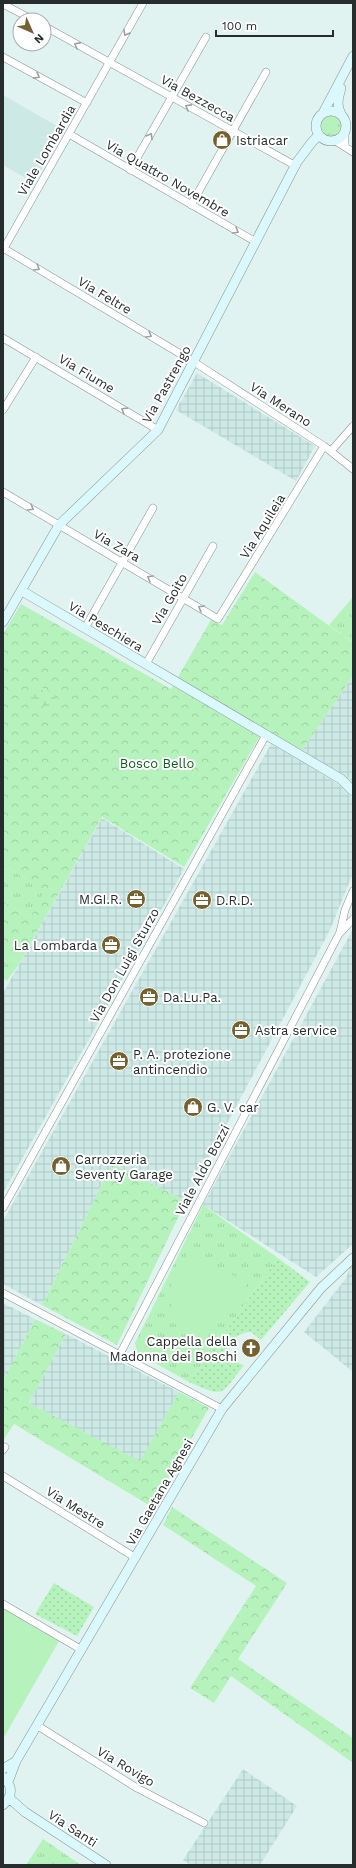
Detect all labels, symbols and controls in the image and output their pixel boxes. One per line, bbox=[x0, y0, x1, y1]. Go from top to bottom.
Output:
north arrow bbox=[12, 12, 52, 52]
scale bar bbox=[216, 12, 333, 38]
text: 100 m bbox=[222, 19, 257, 33]
one-way arrow bbox=[124, 29, 131, 36]
text: N bbox=[31, 31, 46, 46]
one-way arrow bbox=[74, 42, 81, 49]
one-way arrow bbox=[33, 71, 40, 78]
street label: Via Bezzecca bbox=[158, 72, 238, 125]
street label: Viale Lombardia bbox=[14, 102, 79, 198]
one-way arrow bbox=[185, 104, 192, 111]
shop icon: Istriacar bbox=[211, 129, 233, 151]
one-way arrow bbox=[145, 133, 152, 140]
place label: Istriacar bbox=[236, 133, 288, 148]
street label: Via Quattro Novembre bbox=[103, 137, 232, 220]
one-way arrow bbox=[232, 226, 239, 233]
one-way arrow bbox=[33, 264, 40, 271]
street label: Via Feltre bbox=[75, 274, 134, 317]
one-way arrow bbox=[145, 330, 152, 337]
street label: Via Pastrengo bbox=[139, 343, 194, 426]
street label: Via Fiume bbox=[56, 351, 117, 396]
street label: Via Merano bbox=[247, 379, 314, 430]
one-way arrow bbox=[121, 407, 128, 415]
street label: Via Aquileia bbox=[237, 491, 289, 561]
one-way arrow bbox=[27, 504, 34, 511]
street label: Via Zara bbox=[91, 526, 143, 565]
street label: Via Goito bbox=[149, 571, 190, 628]
one-way arrow bbox=[147, 575, 154, 583]
street label: Via Peschiera bbox=[66, 598, 146, 655]
one-way arrow bbox=[198, 606, 205, 613]
park label: Bosco Bello bbox=[120, 756, 194, 771]
office icon: M.GI.R. bbox=[125, 888, 147, 910]
office icon: D.R.D. bbox=[191, 889, 213, 911]
place label: M.GI.R. bbox=[79, 892, 122, 907]
place label: D.R.D. bbox=[216, 893, 253, 908]
street label: Via Don Luigi Sturzo bbox=[87, 905, 162, 1025]
office icon: La Lombarda bbox=[100, 934, 122, 956]
place label: La Lombarda bbox=[14, 938, 98, 953]
office icon: Da.Lu.Pa. bbox=[138, 986, 160, 1008]
place label: Da.Lu.Pa. bbox=[163, 990, 221, 1005]
office icon: Astra service bbox=[230, 1019, 252, 1041]
place label: Astra service bbox=[255, 1023, 337, 1038]
place label: P. A. protezione antincendio bbox=[133, 1047, 231, 1077]
office icon: P. A. protezione antincendio bbox=[108, 1050, 130, 1072]
shop icon: G. V. car bbox=[182, 1096, 204, 1118]
place label: G. V. car bbox=[207, 1100, 259, 1115]
street label: Viale Aldo Bozzi bbox=[172, 1122, 233, 1218]
place label: Carrozzeria Seventy Garage bbox=[75, 1152, 173, 1182]
shop icon: Carrozzeria Seventy Garage bbox=[50, 1155, 72, 1177]
place label: Cappella della Madonna dei Boschi bbox=[110, 1334, 238, 1364]
church icon: Cappella della Madonna dei Boschi bbox=[240, 1337, 262, 1359]
street label: Via Gaetana Agnesi bbox=[123, 1436, 196, 1548]
street label: Via Mestre bbox=[43, 1483, 108, 1531]
street label: Via Rovigo bbox=[94, 1743, 157, 1790]
street label: Via Santi bbox=[45, 1807, 100, 1850]

